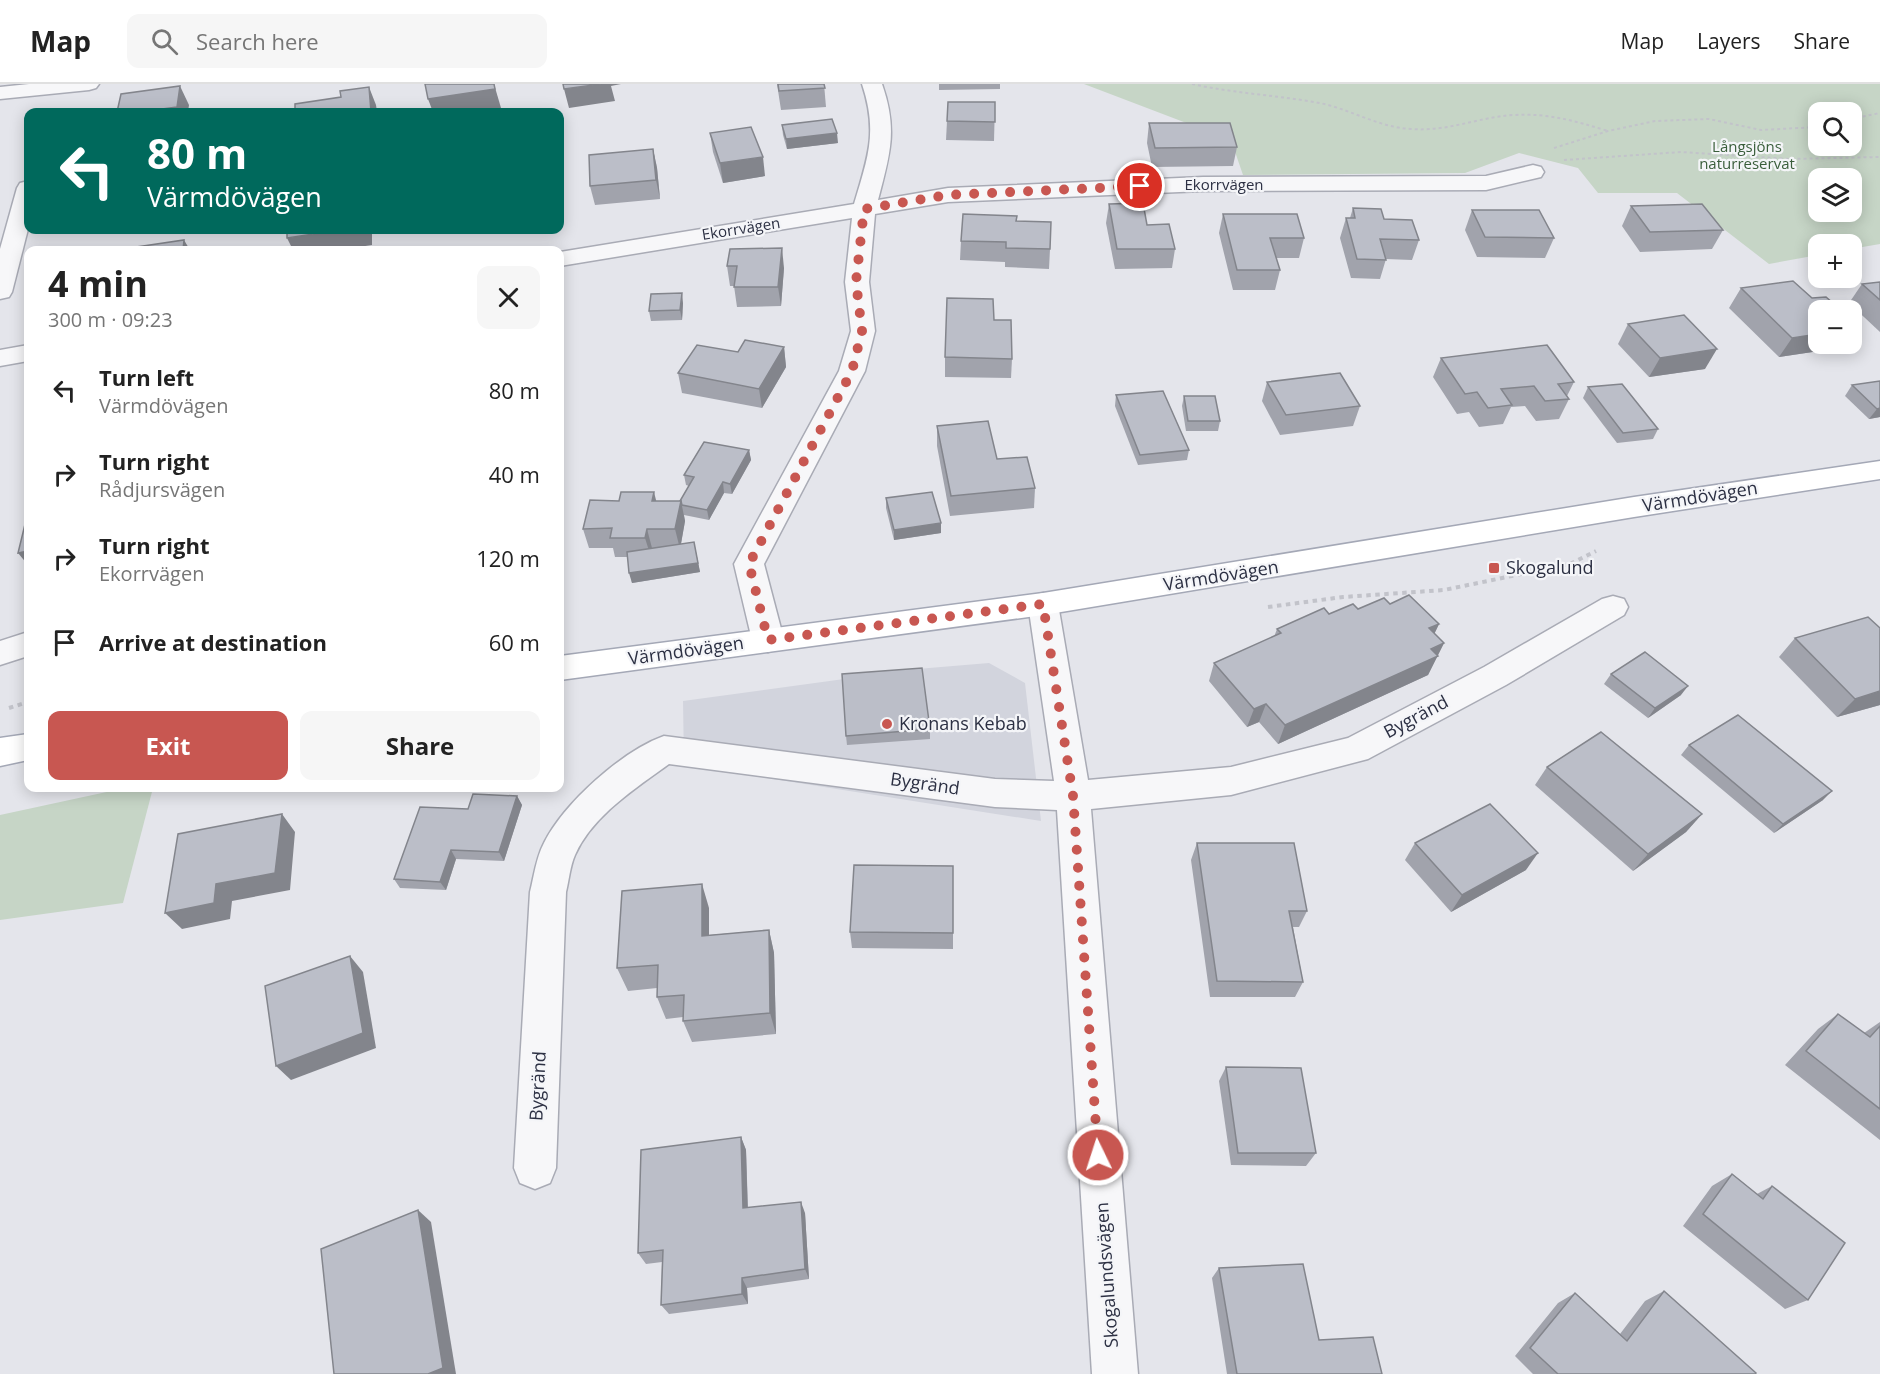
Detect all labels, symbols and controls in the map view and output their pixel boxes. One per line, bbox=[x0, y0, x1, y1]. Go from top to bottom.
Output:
search box bbox=[127, 14, 547, 68]
text: Map bbox=[30, 22, 91, 60]
icon: search bbox=[148, 25, 181, 58]
text: Search here bbox=[196, 26, 319, 56]
text: Map bbox=[1621, 27, 1664, 55]
text: Layers bbox=[1697, 27, 1761, 55]
text: Share bbox=[1794, 27, 1850, 55]
map controls bbox=[1808, 102, 1862, 354]
button: search bbox=[1808, 102, 1862, 156]
text: 80 m bbox=[147, 124, 247, 181]
icon: left bbox=[48, 132, 126, 210]
park label: Långsjöns naturreservat bbox=[1699, 136, 1795, 173]
pin bbox=[1114, 160, 1165, 211]
button: layers bbox=[1808, 168, 1862, 222]
icon: arrive bbox=[1123, 169, 1156, 202]
street label: Ekorrvägen bbox=[1184, 174, 1264, 194]
text: Värmdövägen bbox=[147, 178, 322, 215]
street label: Ekorrvägen bbox=[700, 212, 781, 244]
button: + bbox=[1808, 234, 1862, 288]
text: 4 min bbox=[48, 259, 148, 308]
button: close bbox=[477, 266, 540, 329]
button: − bbox=[1808, 300, 1862, 354]
text: 300 m · 09:23 bbox=[48, 306, 173, 333]
text: Turn left bbox=[99, 362, 194, 392]
icon: left bbox=[48, 374, 81, 407]
text: 80 m bbox=[489, 375, 540, 405]
text: Värmdövägen bbox=[99, 392, 228, 419]
text: Turn right bbox=[99, 446, 210, 476]
icon: right bbox=[48, 458, 81, 491]
text: 40 m bbox=[489, 459, 540, 489]
street label: Värmdövägen bbox=[1640, 475, 1759, 517]
text: Rådjursvägen bbox=[99, 476, 225, 503]
text: Turn right bbox=[99, 530, 210, 560]
icon: right bbox=[48, 542, 81, 575]
text: 120 m bbox=[476, 543, 540, 573]
street label: Värmdövägen bbox=[1161, 554, 1280, 596]
place label: Skogalund bbox=[1506, 555, 1594, 579]
text: Ekorrvägen bbox=[99, 560, 204, 587]
marker: Skogalund bbox=[1487, 561, 1501, 575]
icon: arrive bbox=[48, 626, 81, 659]
text: Arrive at destination bbox=[99, 627, 327, 657]
text: 60 m bbox=[489, 627, 540, 657]
street label: Värmdövägen bbox=[626, 630, 745, 670]
street label: Bygränd bbox=[1379, 689, 1452, 743]
button: Exit bbox=[48, 711, 288, 780]
button: Share bbox=[300, 711, 540, 780]
place label: Kronans Kebab bbox=[899, 711, 1027, 735]
marker: Kronans Kebab bbox=[880, 717, 894, 731]
street label: Bygränd bbox=[889, 766, 961, 800]
street label: Bygränd bbox=[523, 1050, 551, 1121]
position arrow bbox=[1066, 1123, 1130, 1187]
street label: Skogalundsvägen bbox=[1089, 1201, 1123, 1349]

